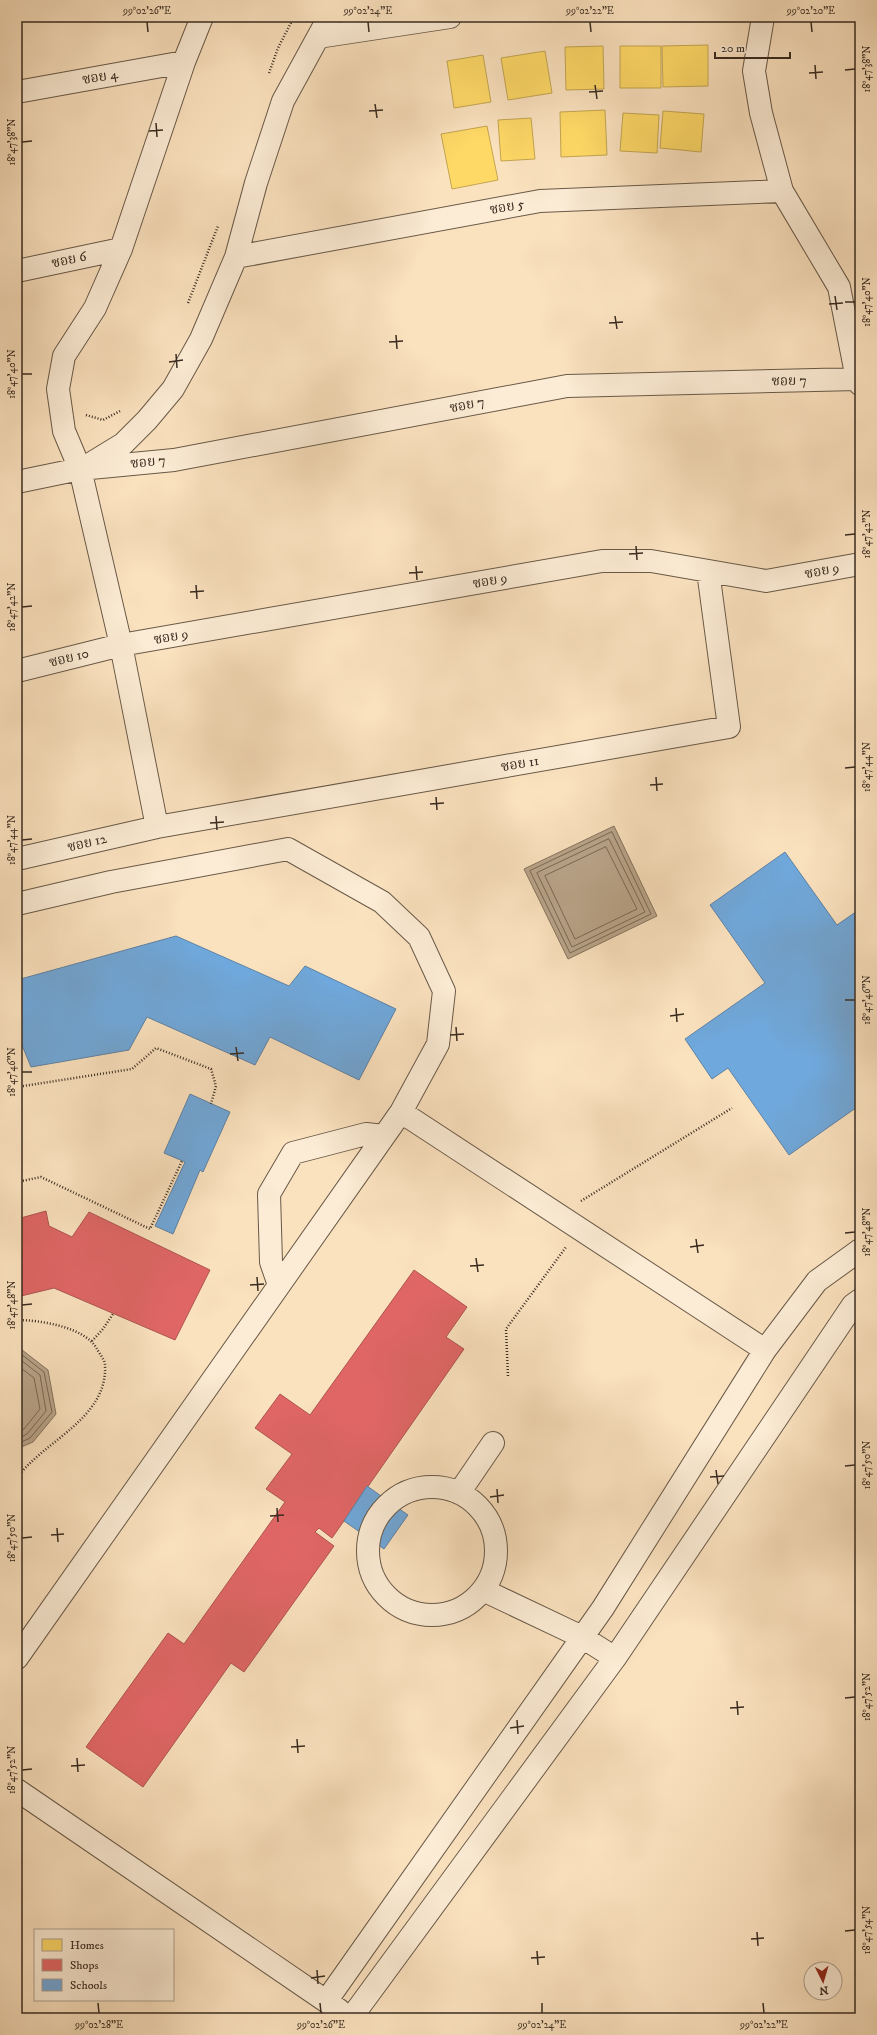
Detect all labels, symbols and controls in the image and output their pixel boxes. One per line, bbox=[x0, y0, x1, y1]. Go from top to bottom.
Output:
text: 99°02'26"E bbox=[122, 5, 171, 17]
text: 99°02'24"E bbox=[343, 5, 392, 17]
text: 99°02'22"E bbox=[565, 5, 614, 17]
text: 99°02'20"E bbox=[786, 5, 835, 17]
scale bar bbox=[715, 34, 790, 60]
text: 20 m bbox=[721, 41, 745, 56]
text: 18°47'38"N bbox=[861, 45, 873, 93]
street label: ซอย 4 bbox=[81, 65, 120, 89]
text: 18°47'38"N bbox=[6, 118, 18, 166]
street label: ซอย 5 bbox=[488, 195, 526, 219]
street label: ซอย 6 bbox=[50, 247, 89, 272]
text: 18°47'40"N bbox=[861, 277, 873, 327]
text: 18°47'40"N bbox=[6, 349, 18, 399]
street label: ซอย 7 bbox=[771, 372, 807, 390]
street label: ซอย 7 bbox=[448, 393, 486, 417]
street label: ซอย 7 bbox=[129, 451, 167, 473]
text: 18°47'42"N bbox=[861, 510, 873, 558]
street label: ซอย 9 bbox=[803, 559, 841, 583]
street label: ซอย 9 bbox=[471, 569, 509, 593]
text: 18°47'42"N bbox=[6, 583, 18, 631]
street label: ซอย 9 bbox=[152, 625, 190, 649]
street label: ซอย 10 bbox=[47, 644, 91, 672]
text: 18°47'44"N bbox=[861, 742, 873, 792]
street label: ซอย 11 bbox=[500, 752, 540, 776]
text: 18°47'44"N bbox=[6, 815, 18, 865]
street label: ซอย 12 bbox=[65, 830, 109, 856]
text: 18°47'46"N bbox=[861, 975, 873, 1025]
text: 18°47'46"N bbox=[6, 1047, 18, 1097]
text: 18°47'48"N bbox=[861, 1207, 873, 1257]
text: 18°47'48"N bbox=[6, 1280, 18, 1330]
text: 18°47'50"N bbox=[861, 1441, 873, 1489]
text: 18°47'50"N bbox=[6, 1514, 18, 1562]
text: 18°47'52"N bbox=[861, 1673, 873, 1721]
text: 18°47'52"N bbox=[6, 1746, 18, 1794]
text: 18°47'54"N bbox=[861, 1906, 873, 1954]
legend bbox=[34, 1929, 174, 2001]
text: Homes bbox=[70, 1938, 104, 1953]
text: Shops bbox=[70, 1958, 98, 1973]
north arrow bbox=[803, 1961, 843, 2001]
text: Schools bbox=[70, 1978, 107, 1993]
text: N bbox=[819, 1983, 829, 1997]
text: 99°02'28"E bbox=[74, 2019, 123, 2031]
text: 99°02'26"E bbox=[296, 2019, 345, 2031]
text: 99°02'24"E bbox=[517, 2019, 566, 2031]
text: 99°02'22"E bbox=[739, 2019, 788, 2031]

